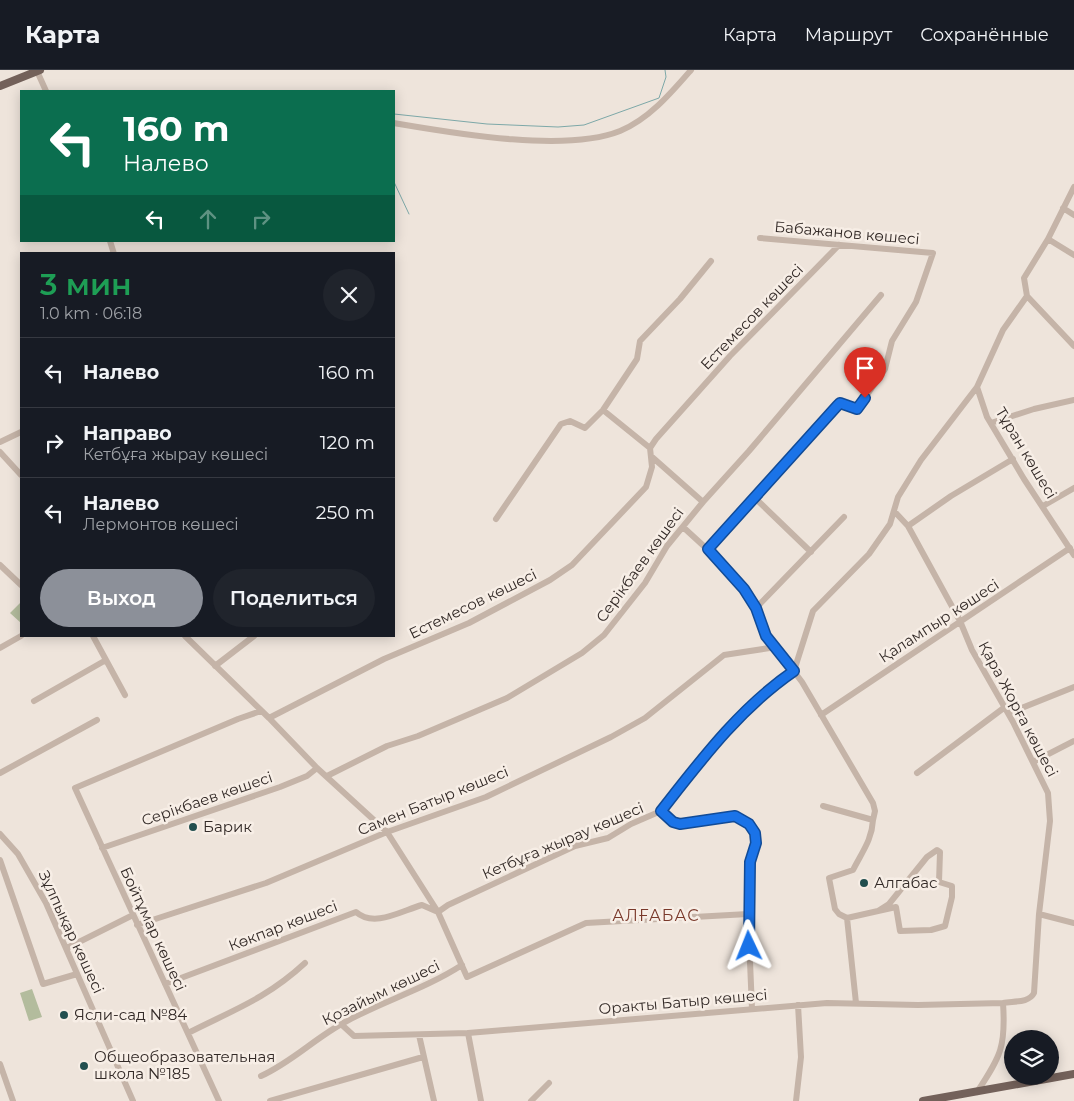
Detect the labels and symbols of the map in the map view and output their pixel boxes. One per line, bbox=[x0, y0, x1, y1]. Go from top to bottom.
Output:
street label: Бабажанов көшесі bbox=[774, 217, 920, 248]
street label: Естемесов көшесі bbox=[696, 260, 807, 374]
pin bbox=[844, 347, 886, 398]
street label: Тұран көшесі bbox=[992, 404, 1061, 502]
street label: Серікбаев көшесі bbox=[592, 504, 688, 626]
street label: Естемесов көшесі bbox=[406, 564, 540, 643]
street label: Қалампыр көшесі bbox=[875, 575, 1002, 667]
street label: Қара Жорға көшесі bbox=[975, 638, 1062, 780]
street label: Самен Батыр көшесі bbox=[355, 762, 511, 840]
street label: Серікбаев көшесі bbox=[139, 767, 275, 830]
street label: Кетбұға жырау көшесі bbox=[479, 798, 646, 883]
place label: Барик bbox=[203, 817, 252, 836]
marker: Барик bbox=[187, 821, 199, 833]
street label: Бойтұмар көшесі bbox=[116, 864, 191, 994]
street label: Зұлпықар көшесі bbox=[35, 867, 108, 997]
place label: Алгабас bbox=[874, 873, 938, 892]
marker: Алгабас bbox=[858, 877, 870, 889]
street label: Көкпар көшесі bbox=[226, 896, 340, 955]
district label: АЛҒАБАС bbox=[612, 906, 700, 925]
position arrow bbox=[722, 919, 774, 971]
street label: Қозайым көшесі bbox=[319, 956, 443, 1029]
street label: Оракты Батыр көшесі bbox=[598, 985, 768, 1018]
place label: Ясли-сад №84 bbox=[74, 1005, 187, 1024]
marker: Ясли-сад №84 bbox=[58, 1009, 70, 1021]
place label: Общеобразовательная школа №185 bbox=[94, 1047, 275, 1083]
marker: Общеобразовательная школа №185 bbox=[78, 1060, 90, 1072]

